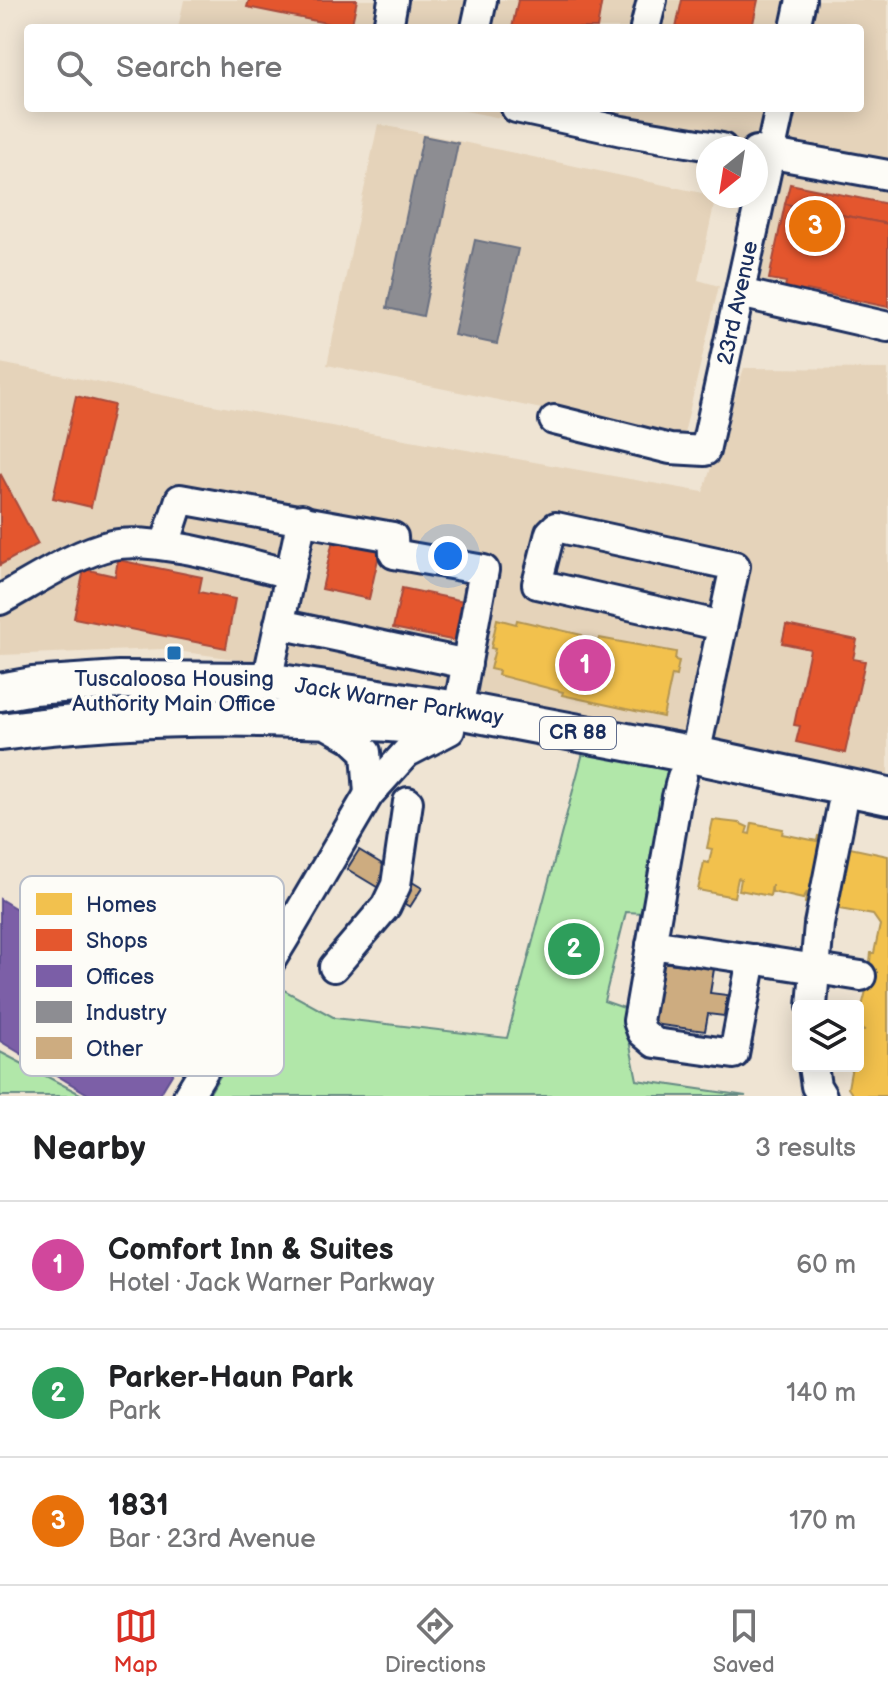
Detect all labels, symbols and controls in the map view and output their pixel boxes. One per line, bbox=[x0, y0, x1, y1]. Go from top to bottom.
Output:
search box bbox=[24, 24, 864, 112]
icon: search bbox=[52, 46, 96, 90]
text: Search here bbox=[116, 50, 282, 86]
north arrow bbox=[696, 136, 768, 208]
pin: 3 bbox=[789, 196, 841, 256]
street label: 23rd Avenue bbox=[712, 239, 764, 367]
your location bbox=[428, 536, 468, 576]
pin: 1 bbox=[559, 635, 611, 695]
marker: Tuscaloosa Housing Authority Main Office bbox=[165, 644, 183, 662]
place label: Tuscaloosa Housing Authority Main Office bbox=[72, 666, 276, 718]
street label: Jack Warner Parkway bbox=[293, 672, 505, 732]
road number: CR 88 bbox=[540, 717, 616, 749]
legend bbox=[20, 876, 284, 1076]
text: Homes bbox=[86, 892, 157, 919]
pin: 2 bbox=[548, 919, 600, 979]
text: Shops bbox=[86, 928, 148, 955]
text: Offices bbox=[86, 964, 154, 991]
text: Industry bbox=[86, 1000, 167, 1027]
map controls bbox=[792, 1000, 864, 1072]
button: layers bbox=[792, 1000, 864, 1072]
text: Other bbox=[86, 1036, 144, 1063]
text: Nearby bbox=[32, 1128, 146, 1169]
text: 3 results bbox=[755, 1133, 856, 1164]
text: Comfort Inn & Suites bbox=[108, 1232, 394, 1268]
text: 1 bbox=[53, 1250, 63, 1281]
text: 60 m bbox=[796, 1250, 856, 1281]
text: Hotel · Jack Warner Parkway bbox=[108, 1268, 434, 1299]
text: Parker-Haun Park bbox=[108, 1360, 353, 1396]
text: 2 bbox=[50, 1378, 66, 1409]
text: 140 m bbox=[786, 1378, 856, 1409]
text: Park bbox=[108, 1396, 160, 1427]
text: 1831 bbox=[108, 1488, 169, 1524]
text: 3 bbox=[50, 1506, 66, 1537]
text: 170 m bbox=[789, 1506, 856, 1537]
text: Bar · 23rd Avenue bbox=[108, 1524, 316, 1555]
tab: Map bbox=[113, 1604, 158, 1679]
tab: Directions bbox=[385, 1604, 486, 1679]
tab: Saved bbox=[713, 1604, 775, 1679]

